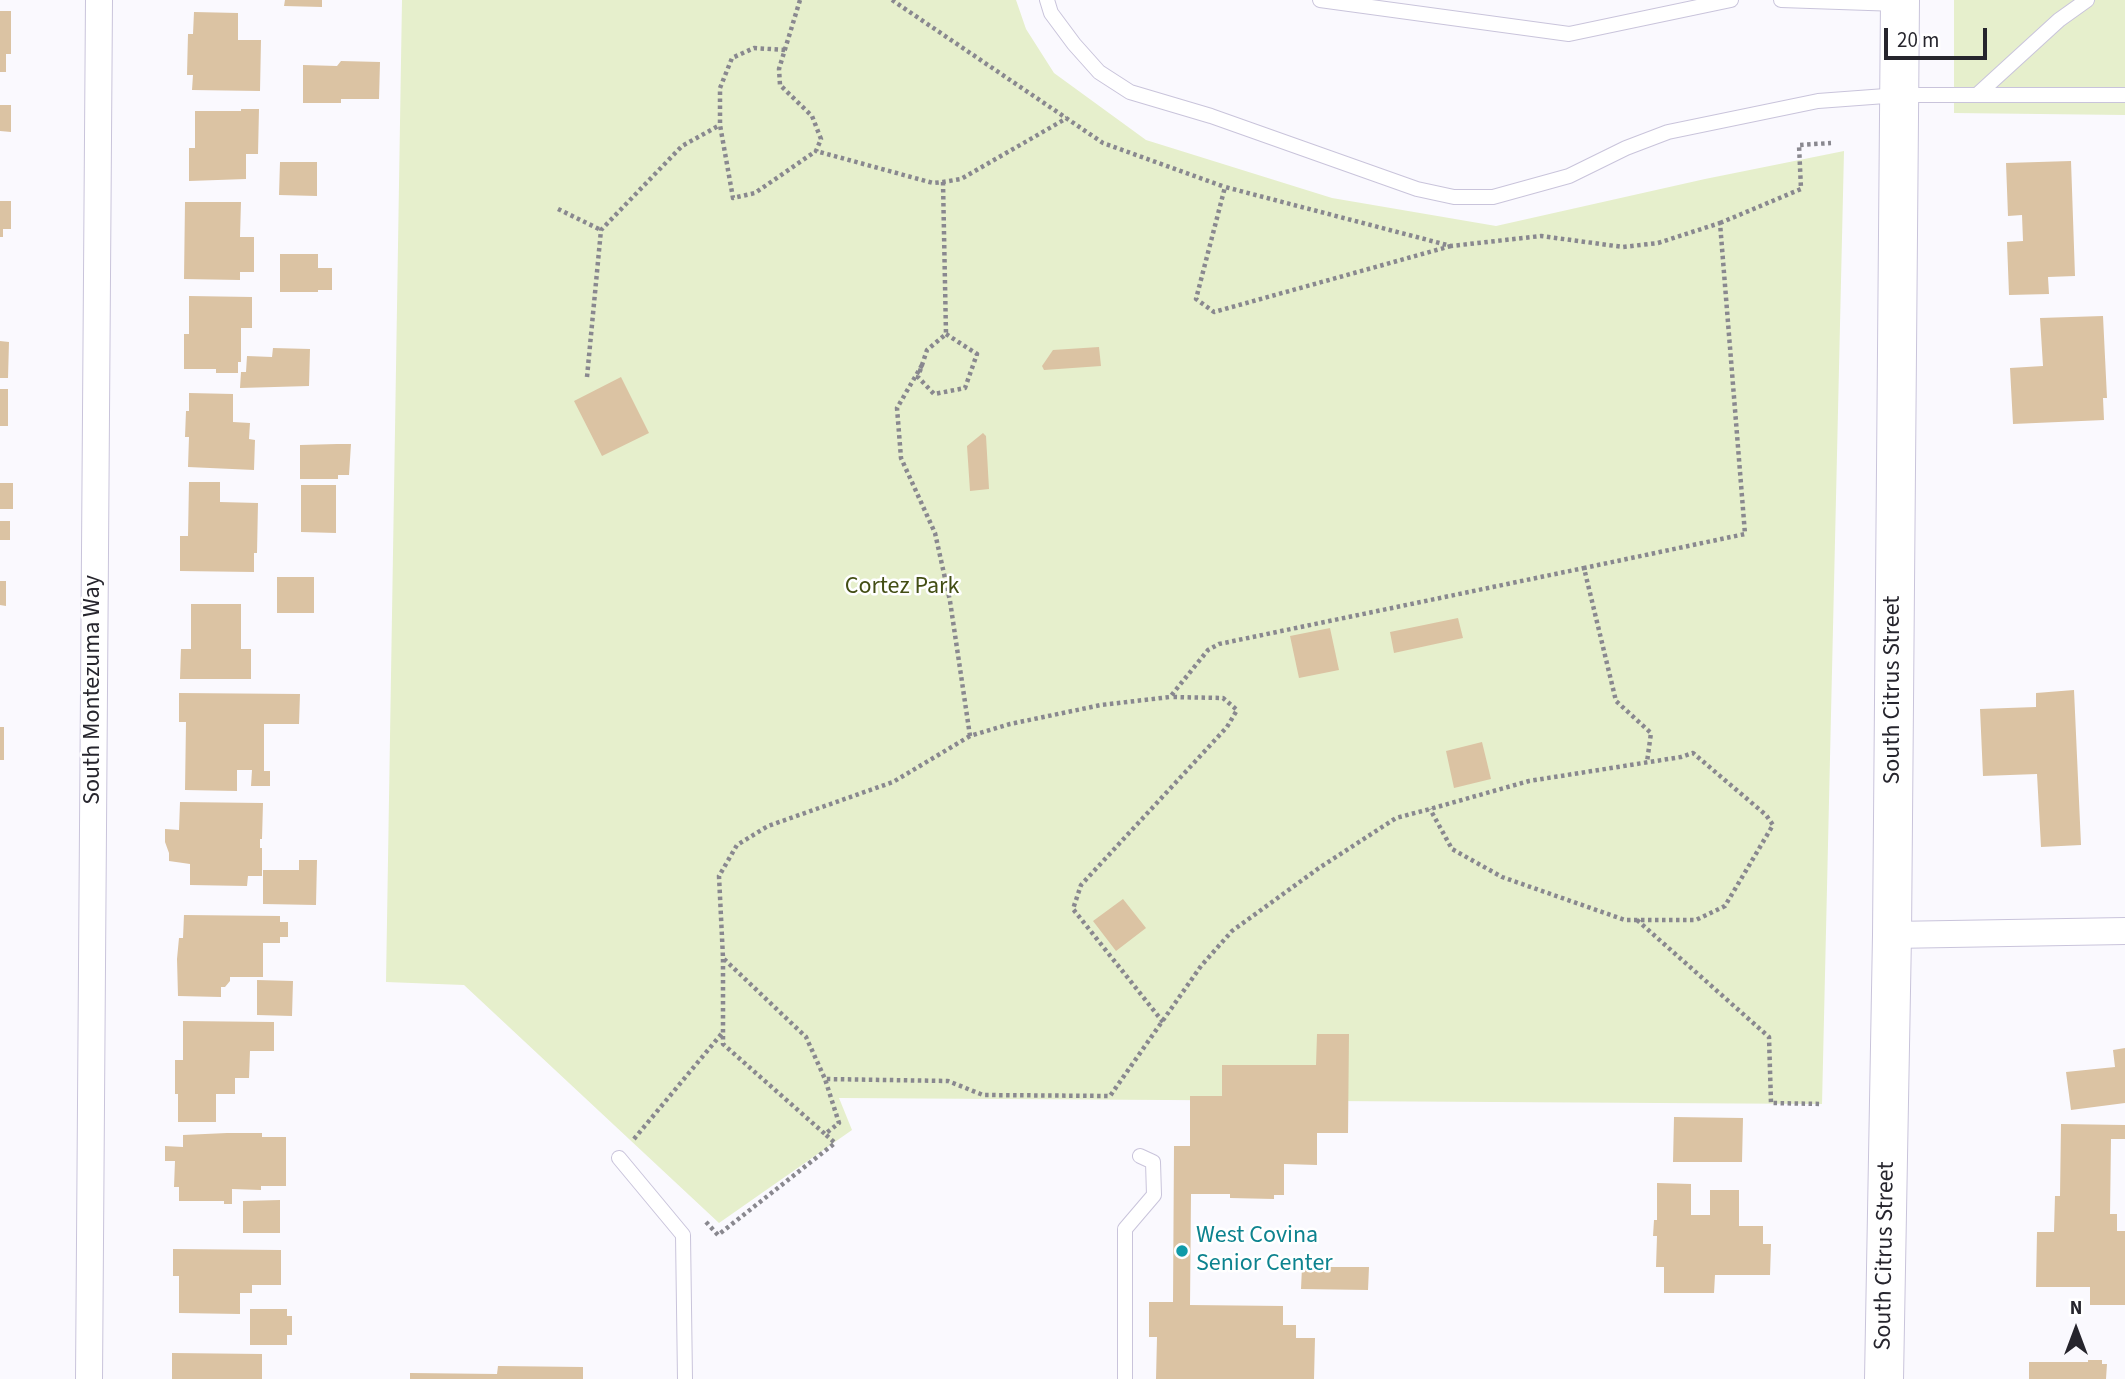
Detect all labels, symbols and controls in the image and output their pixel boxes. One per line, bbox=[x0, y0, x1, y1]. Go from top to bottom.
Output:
scale bar bbox=[1887, 14, 1990, 58]
text: 20 m bbox=[1897, 25, 1939, 55]
park label: Cortez Park bbox=[845, 574, 959, 602]
street label: South Montezuma Way bbox=[80, 575, 108, 805]
street label: South Citrus Street bbox=[1880, 596, 1908, 784]
street label: South Citrus Street bbox=[1870, 1161, 1902, 1351]
place label: West Covina Senior Center bbox=[1196, 1223, 1333, 1279]
marker: West Covina Senior Center bbox=[1174, 1243, 1190, 1259]
north arrow bbox=[2041, 1295, 2111, 1365]
text: N bbox=[2070, 1295, 2082, 1322]

